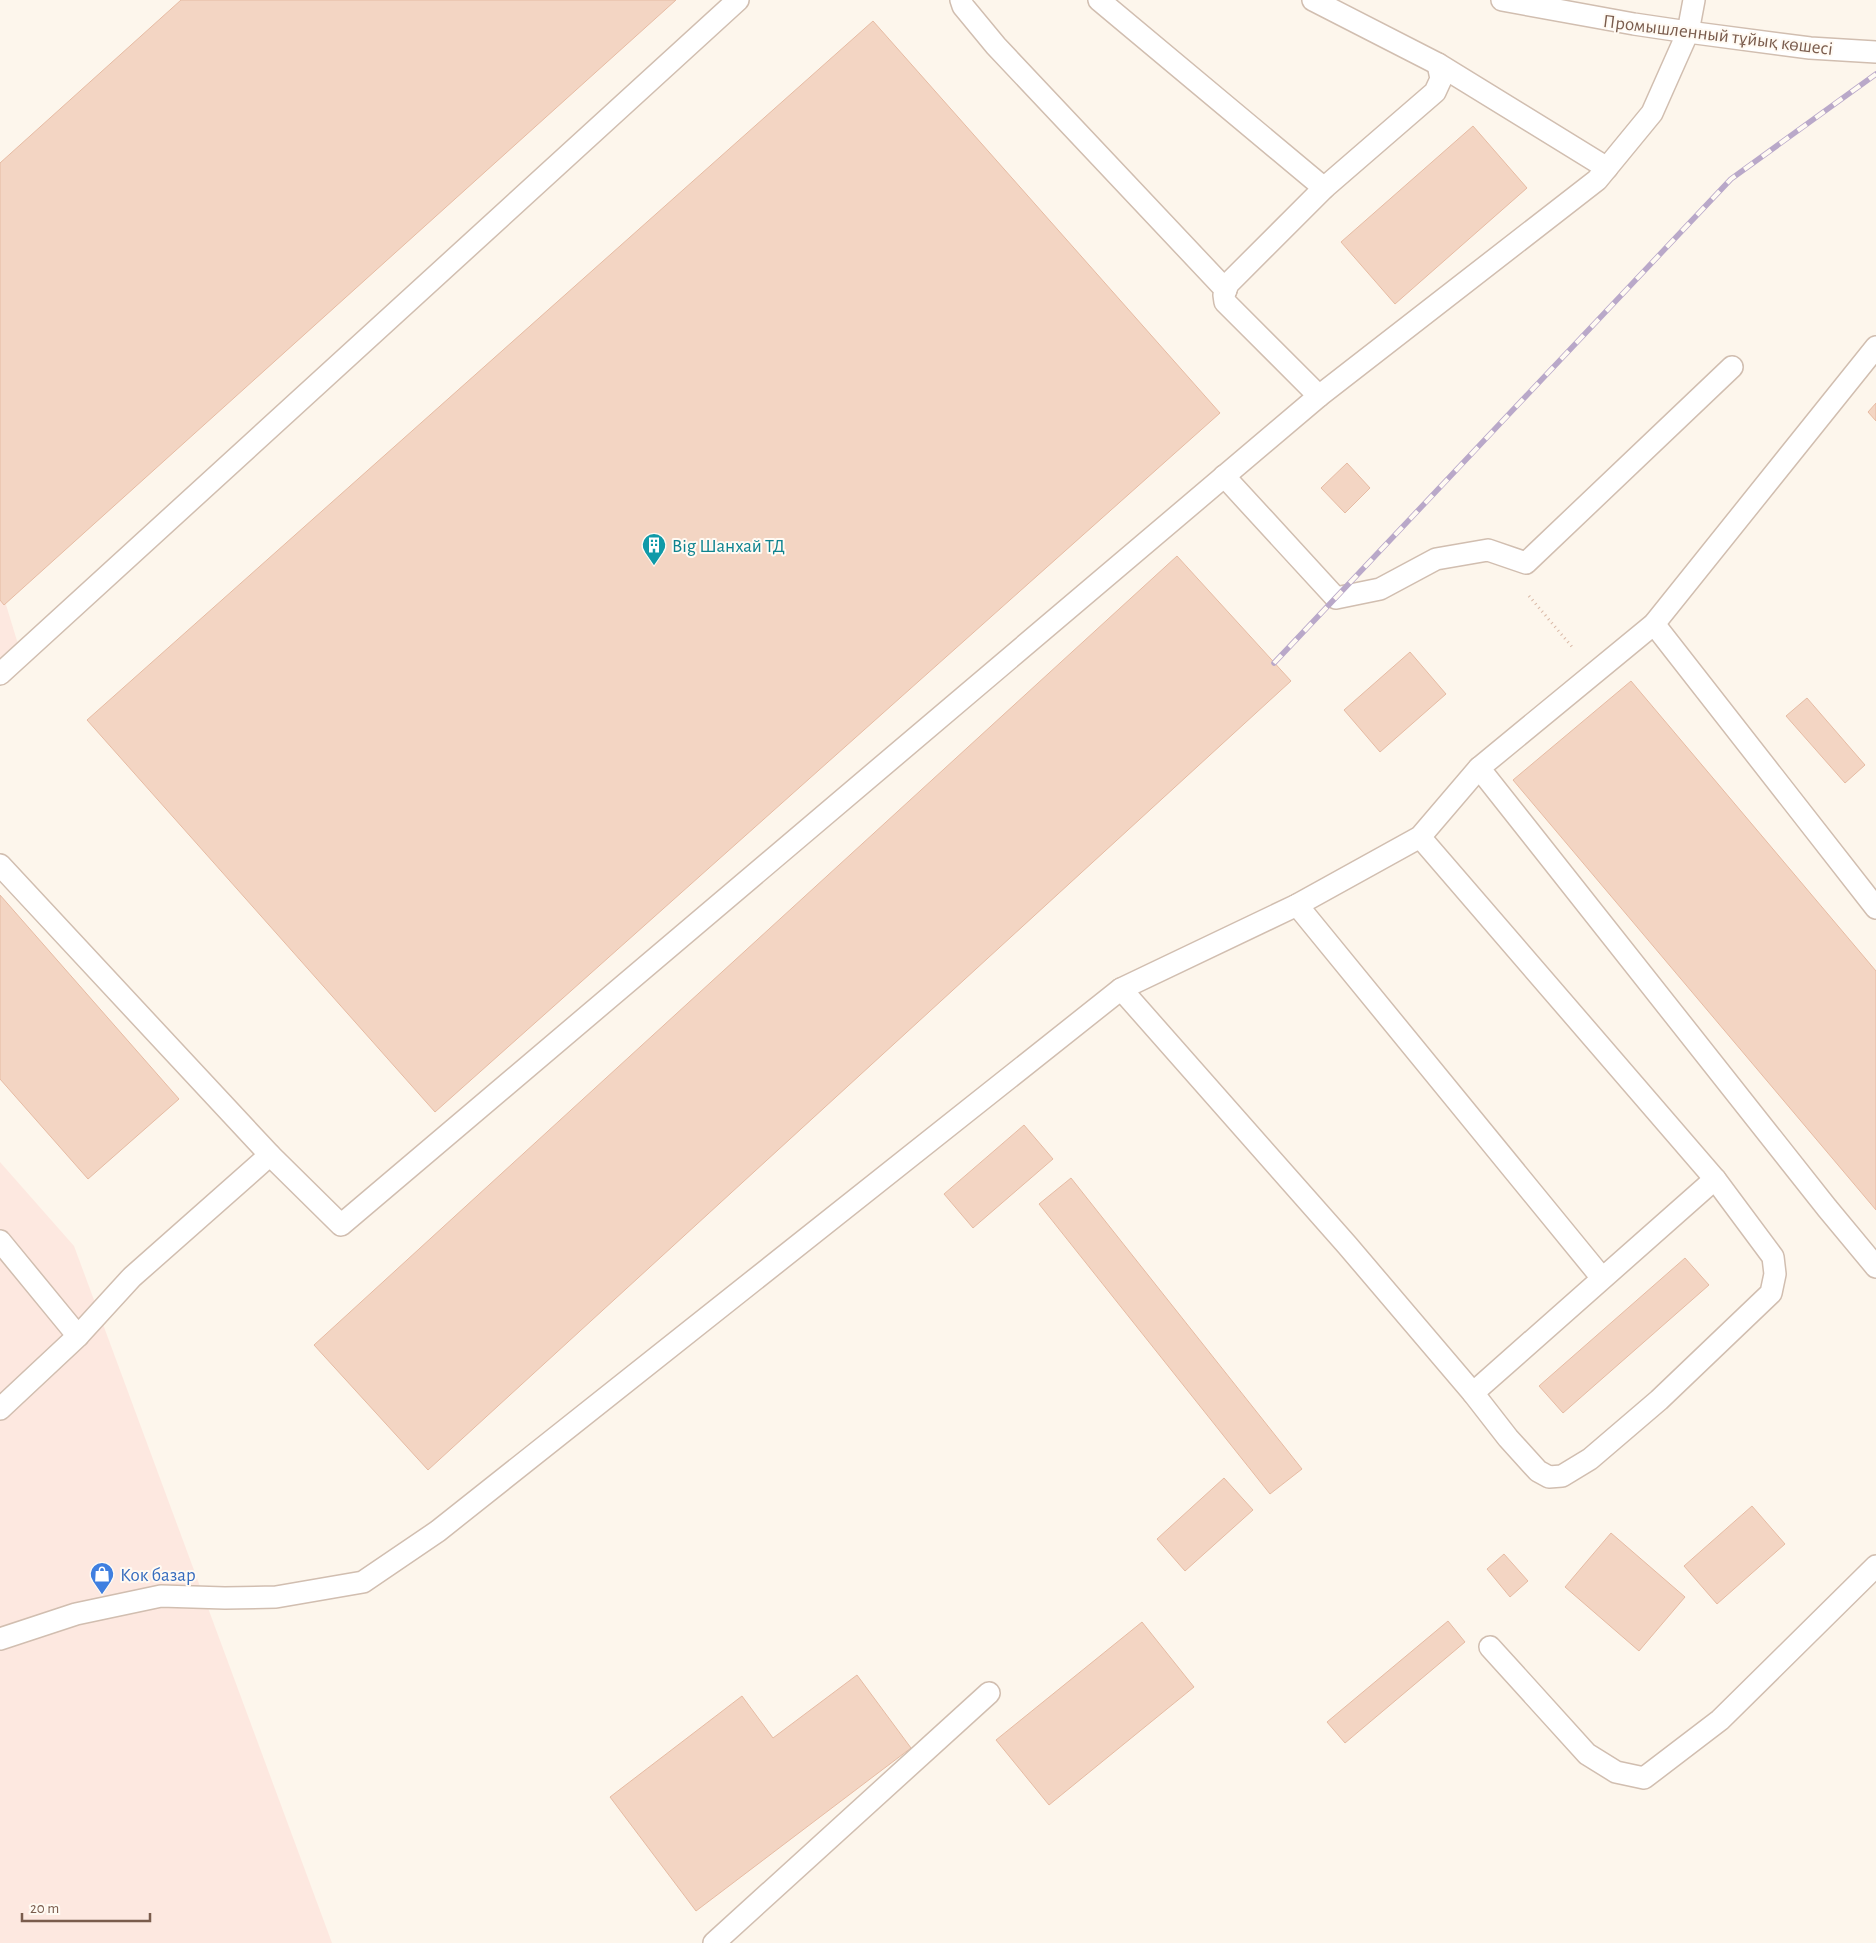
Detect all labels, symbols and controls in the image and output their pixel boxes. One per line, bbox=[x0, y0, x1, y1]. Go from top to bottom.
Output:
street label: Промышленный тұйық көшесі bbox=[1602, 12, 1834, 59]
building icon: Big Шанхай ТД bbox=[641, 532, 667, 566]
place label: Big Шанхай ТД bbox=[672, 537, 785, 556]
shop icon: Кок базар bbox=[89, 1561, 115, 1595]
place label: Кок базар bbox=[120, 1566, 196, 1585]
scale bar bbox=[22, 1890, 150, 1922]
text: 20 m bbox=[30, 1901, 59, 1916]

